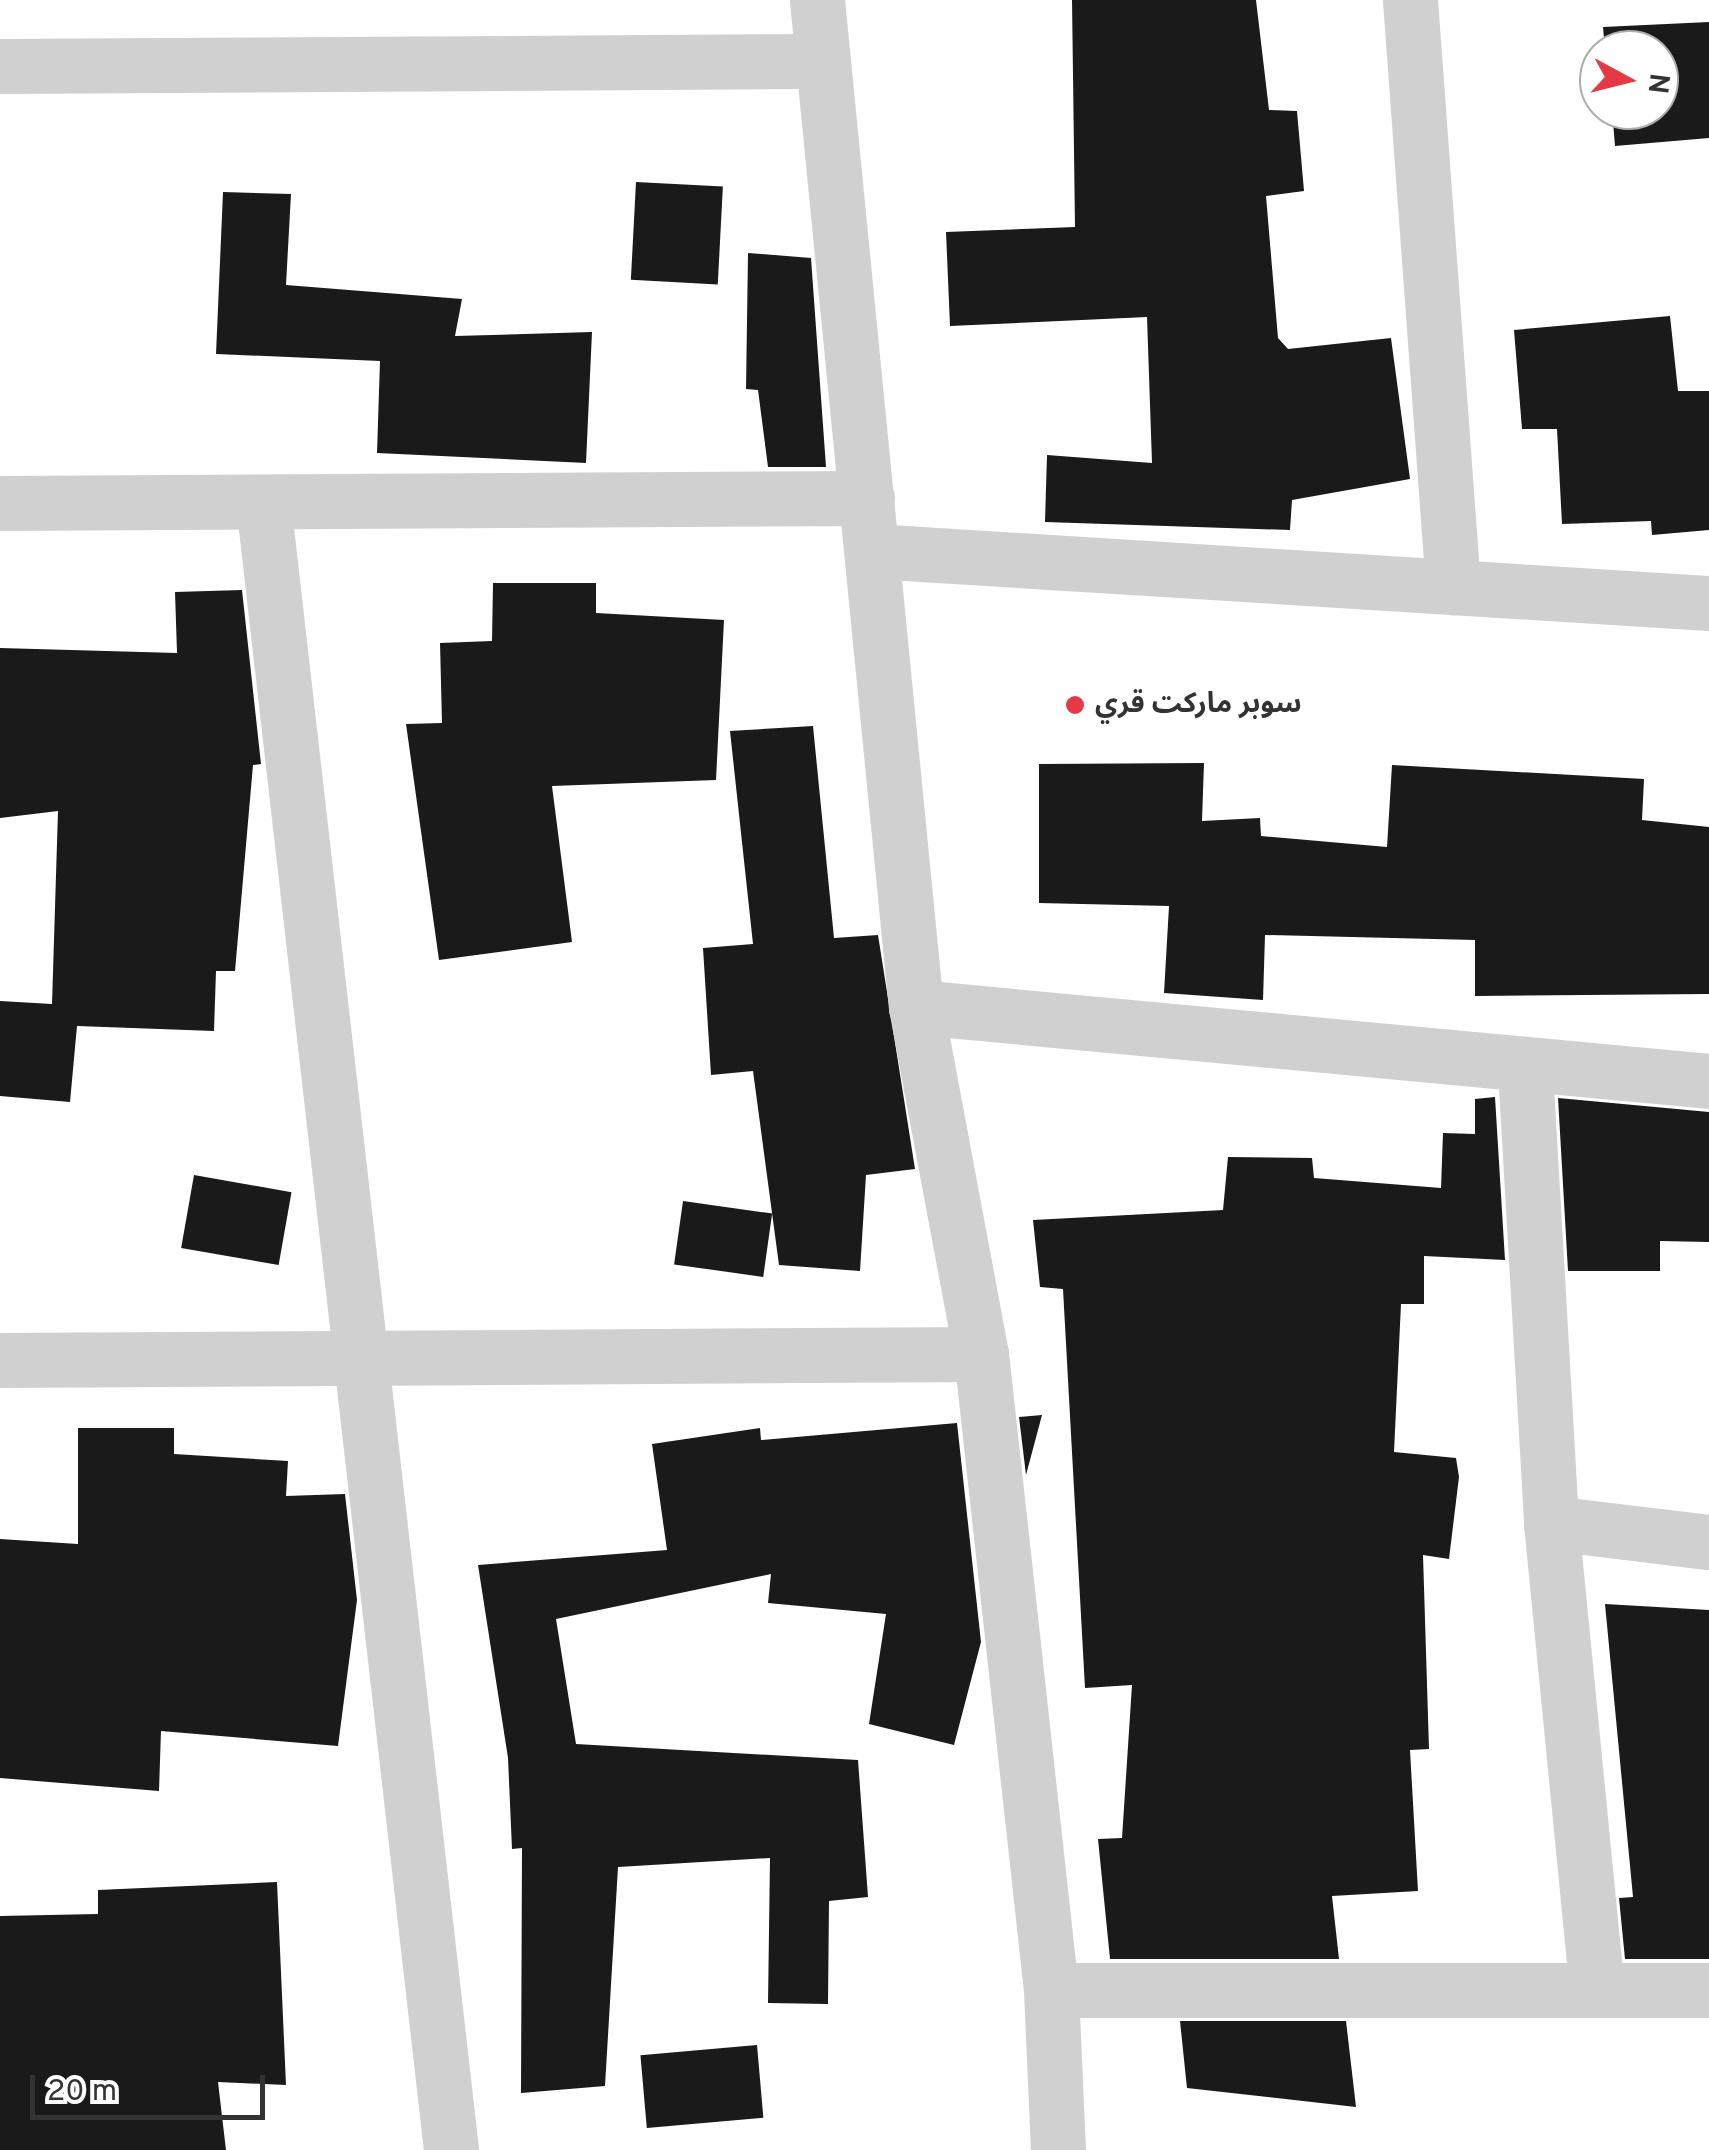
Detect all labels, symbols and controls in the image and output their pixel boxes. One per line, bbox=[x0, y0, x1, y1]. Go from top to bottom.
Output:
north arrow bbox=[1579, 30, 1679, 130]
text: N bbox=[1638, 71, 1676, 96]
place label: سوبر ماركت قري bbox=[1095, 688, 1302, 722]
marker: سوبر ماركت قري bbox=[1064, 694, 1086, 716]
scale bar bbox=[35, 2055, 270, 2117]
text: 20 m bbox=[47, 2074, 117, 2111]

